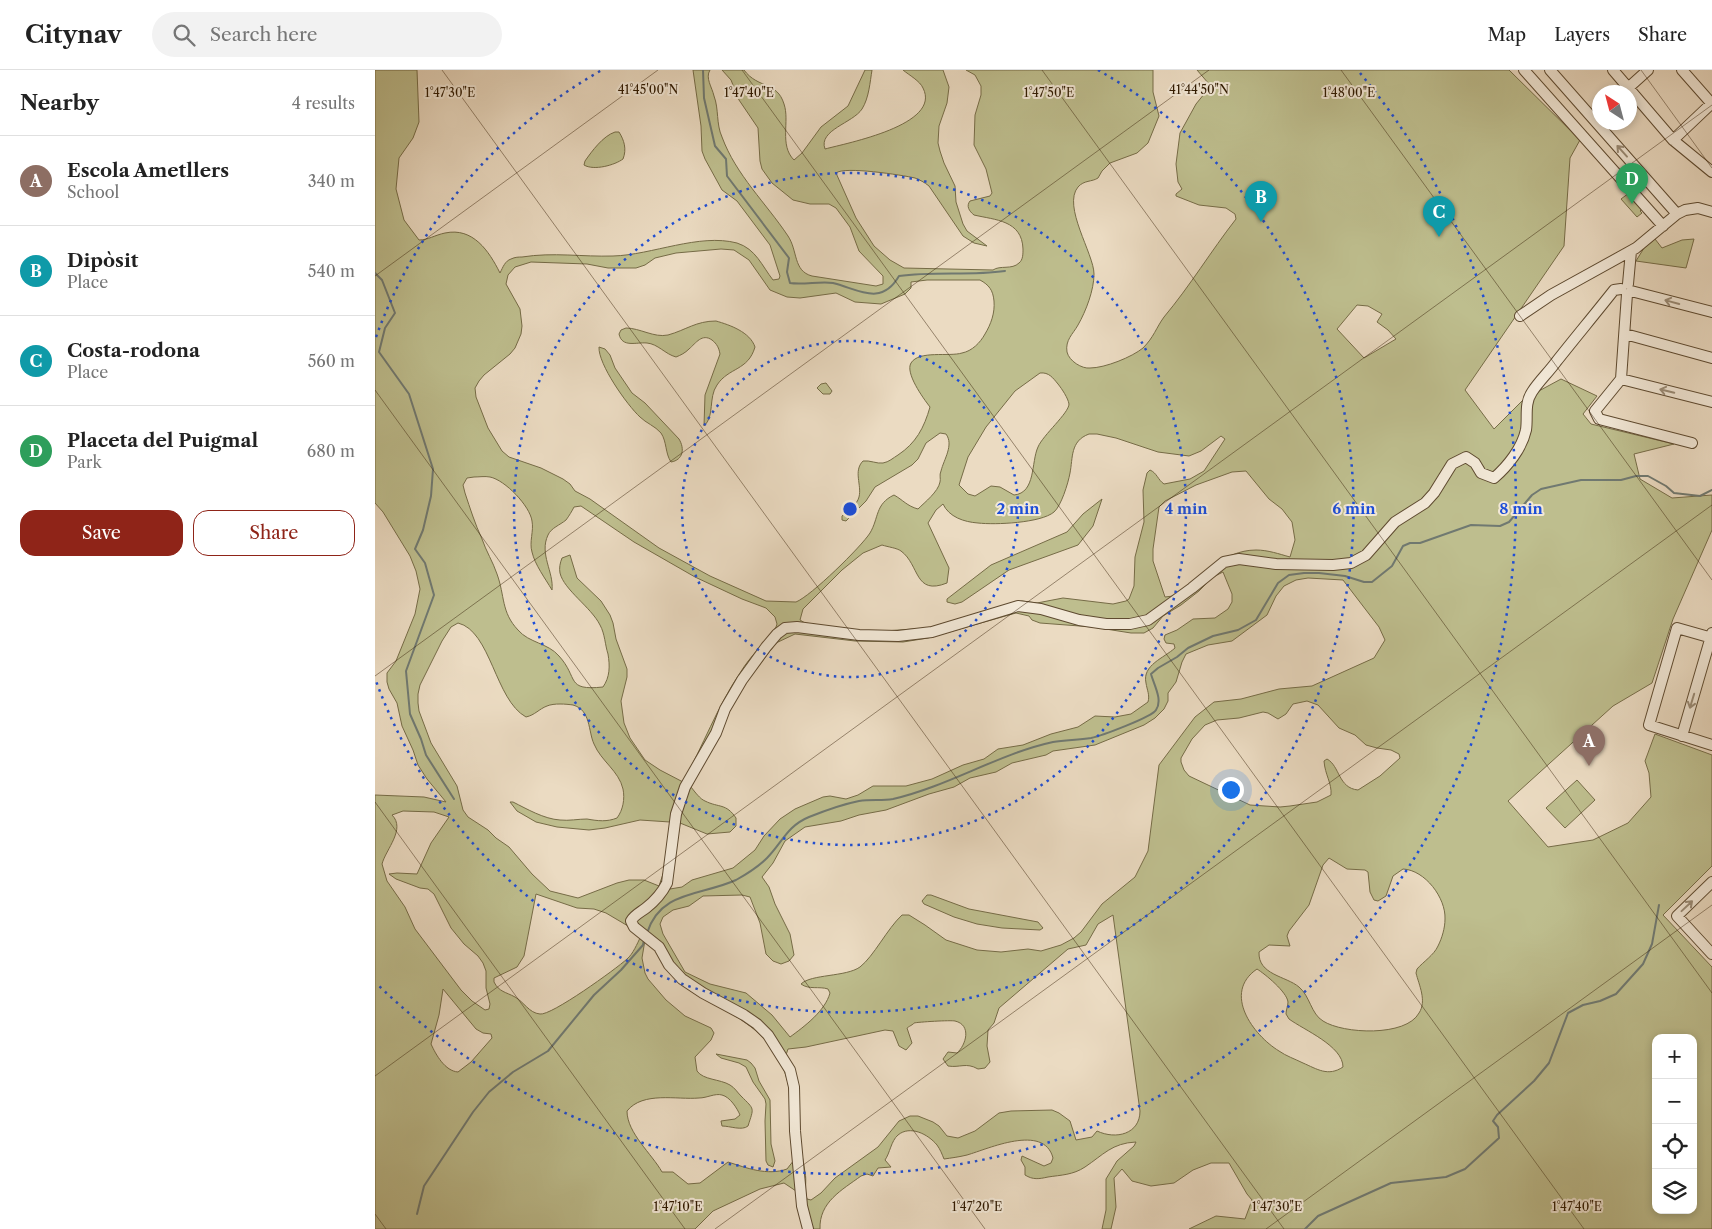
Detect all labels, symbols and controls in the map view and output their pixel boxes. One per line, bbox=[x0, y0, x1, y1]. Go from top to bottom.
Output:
search box bbox=[152, 12, 502, 57]
text: Citynav bbox=[25, 20, 122, 49]
icon: search bbox=[170, 21, 198, 49]
text: Search here bbox=[210, 23, 317, 46]
text: Map bbox=[1488, 24, 1526, 46]
text: Layers bbox=[1554, 24, 1610, 46]
text: Share bbox=[1638, 24, 1687, 46]
text: 41°45'00"N bbox=[618, 82, 678, 97]
text: 41°44'50"N bbox=[1169, 82, 1229, 97]
text: 1°47'30"E bbox=[425, 85, 475, 100]
text: 1°47'40"E bbox=[724, 85, 774, 100]
text: 1°47'50"E bbox=[1024, 85, 1074, 100]
text: 1°48'00"E bbox=[1323, 85, 1375, 100]
north arrow bbox=[1592, 85, 1637, 130]
text: Nearby bbox=[20, 90, 99, 115]
text: 4 results bbox=[292, 93, 355, 113]
one-way arrow bbox=[1616, 145, 1627, 158]
text: Escola Ametllers bbox=[67, 159, 229, 182]
pin: D bbox=[1616, 163, 1648, 204]
text: A bbox=[30, 171, 42, 191]
text: 340 m bbox=[308, 171, 355, 191]
pin: B bbox=[1245, 181, 1277, 222]
text: School bbox=[67, 182, 119, 202]
pin: C bbox=[1423, 196, 1455, 237]
text: Dipòsit bbox=[67, 249, 138, 272]
text: B bbox=[30, 261, 42, 281]
text: 540 m bbox=[308, 261, 355, 281]
text: Place bbox=[67, 272, 108, 292]
one-way arrow bbox=[1664, 296, 1680, 306]
text: Costa-rodona bbox=[67, 339, 200, 362]
text: C bbox=[30, 351, 42, 371]
text: 560 m bbox=[308, 351, 355, 371]
text: Place bbox=[67, 362, 108, 382]
one-way arrow bbox=[1659, 386, 1675, 395]
text: Placeta del Puigmal bbox=[67, 429, 258, 452]
text: D bbox=[29, 441, 43, 461]
text: 680 m bbox=[307, 441, 355, 461]
text: Park bbox=[67, 452, 102, 472]
text: 2 min bbox=[996, 499, 1040, 518]
text: 4 min bbox=[1164, 499, 1208, 518]
text: 6 min bbox=[1332, 499, 1376, 518]
text: 8 min bbox=[1499, 499, 1544, 518]
centre of rings bbox=[841, 500, 859, 518]
button: Save bbox=[20, 510, 183, 556]
button: Share bbox=[193, 510, 355, 556]
one-way arrow bbox=[1686, 693, 1696, 709]
pin: A bbox=[1573, 725, 1605, 766]
your location bbox=[1218, 777, 1244, 803]
one-way arrow bbox=[1680, 900, 1693, 912]
map controls bbox=[1652, 1034, 1697, 1214]
button: + bbox=[1652, 1034, 1697, 1079]
button: − bbox=[1652, 1079, 1697, 1124]
button: locate bbox=[1652, 1124, 1697, 1169]
button: layers bbox=[1652, 1169, 1697, 1214]
text: 1°47'10"E bbox=[654, 1199, 702, 1214]
text: 1°47'20"E bbox=[952, 1199, 1002, 1214]
text: 1°47'30"E bbox=[1252, 1199, 1302, 1214]
text: 1°47'40"E bbox=[1552, 1199, 1602, 1214]

